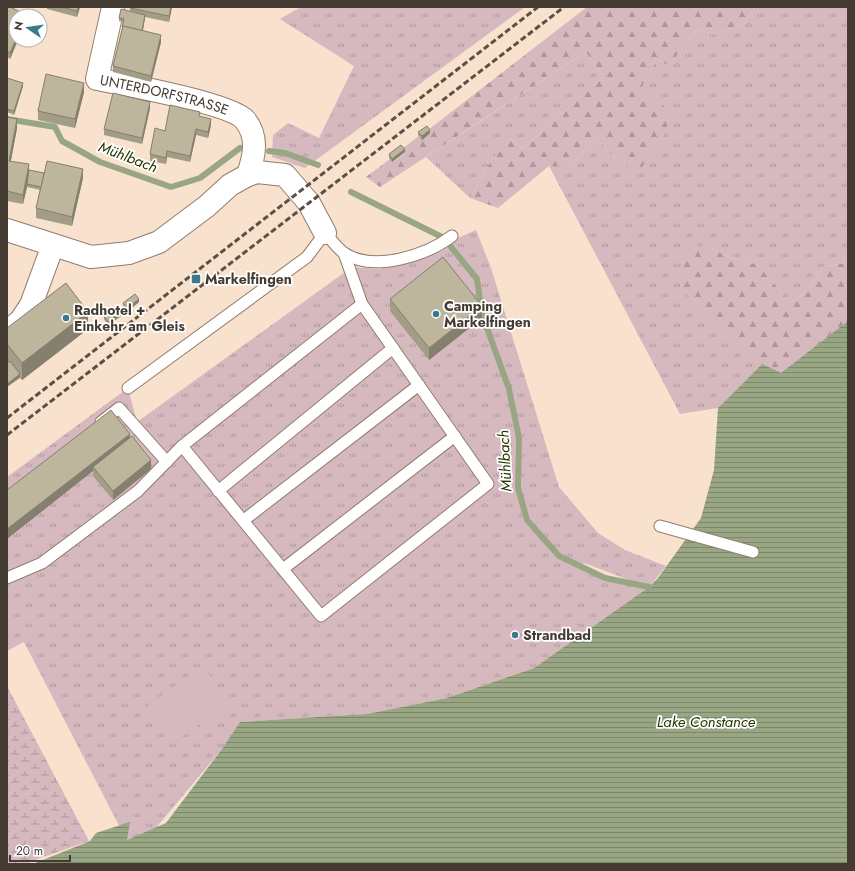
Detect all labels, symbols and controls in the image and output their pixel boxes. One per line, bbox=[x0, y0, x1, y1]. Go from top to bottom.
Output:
north arrow bbox=[8, 8, 48, 48]
text: N bbox=[9, 20, 27, 32]
street label: UNTERDORFSTRASSE bbox=[98, 70, 232, 120]
water label: Mühlbach bbox=[95, 136, 161, 178]
place label: Markelfingen bbox=[205, 269, 292, 289]
marker: Markelfingen bbox=[190, 273, 202, 285]
place label: Camping Markelfingen bbox=[444, 296, 531, 332]
place label: Radhotel + Einkehr am Gleis bbox=[74, 300, 185, 336]
marker: Camping Markelfingen bbox=[431, 309, 441, 319]
marker: Radhotel + Einkehr am Gleis bbox=[61, 313, 71, 323]
water label: Mühlbach bbox=[492, 430, 518, 492]
place label: Strandbad bbox=[523, 625, 591, 645]
marker: Strandbad bbox=[510, 630, 520, 640]
water label: Lake Constance bbox=[657, 711, 756, 733]
scale bar bbox=[10, 837, 70, 863]
text: 20 m bbox=[16, 842, 43, 860]

